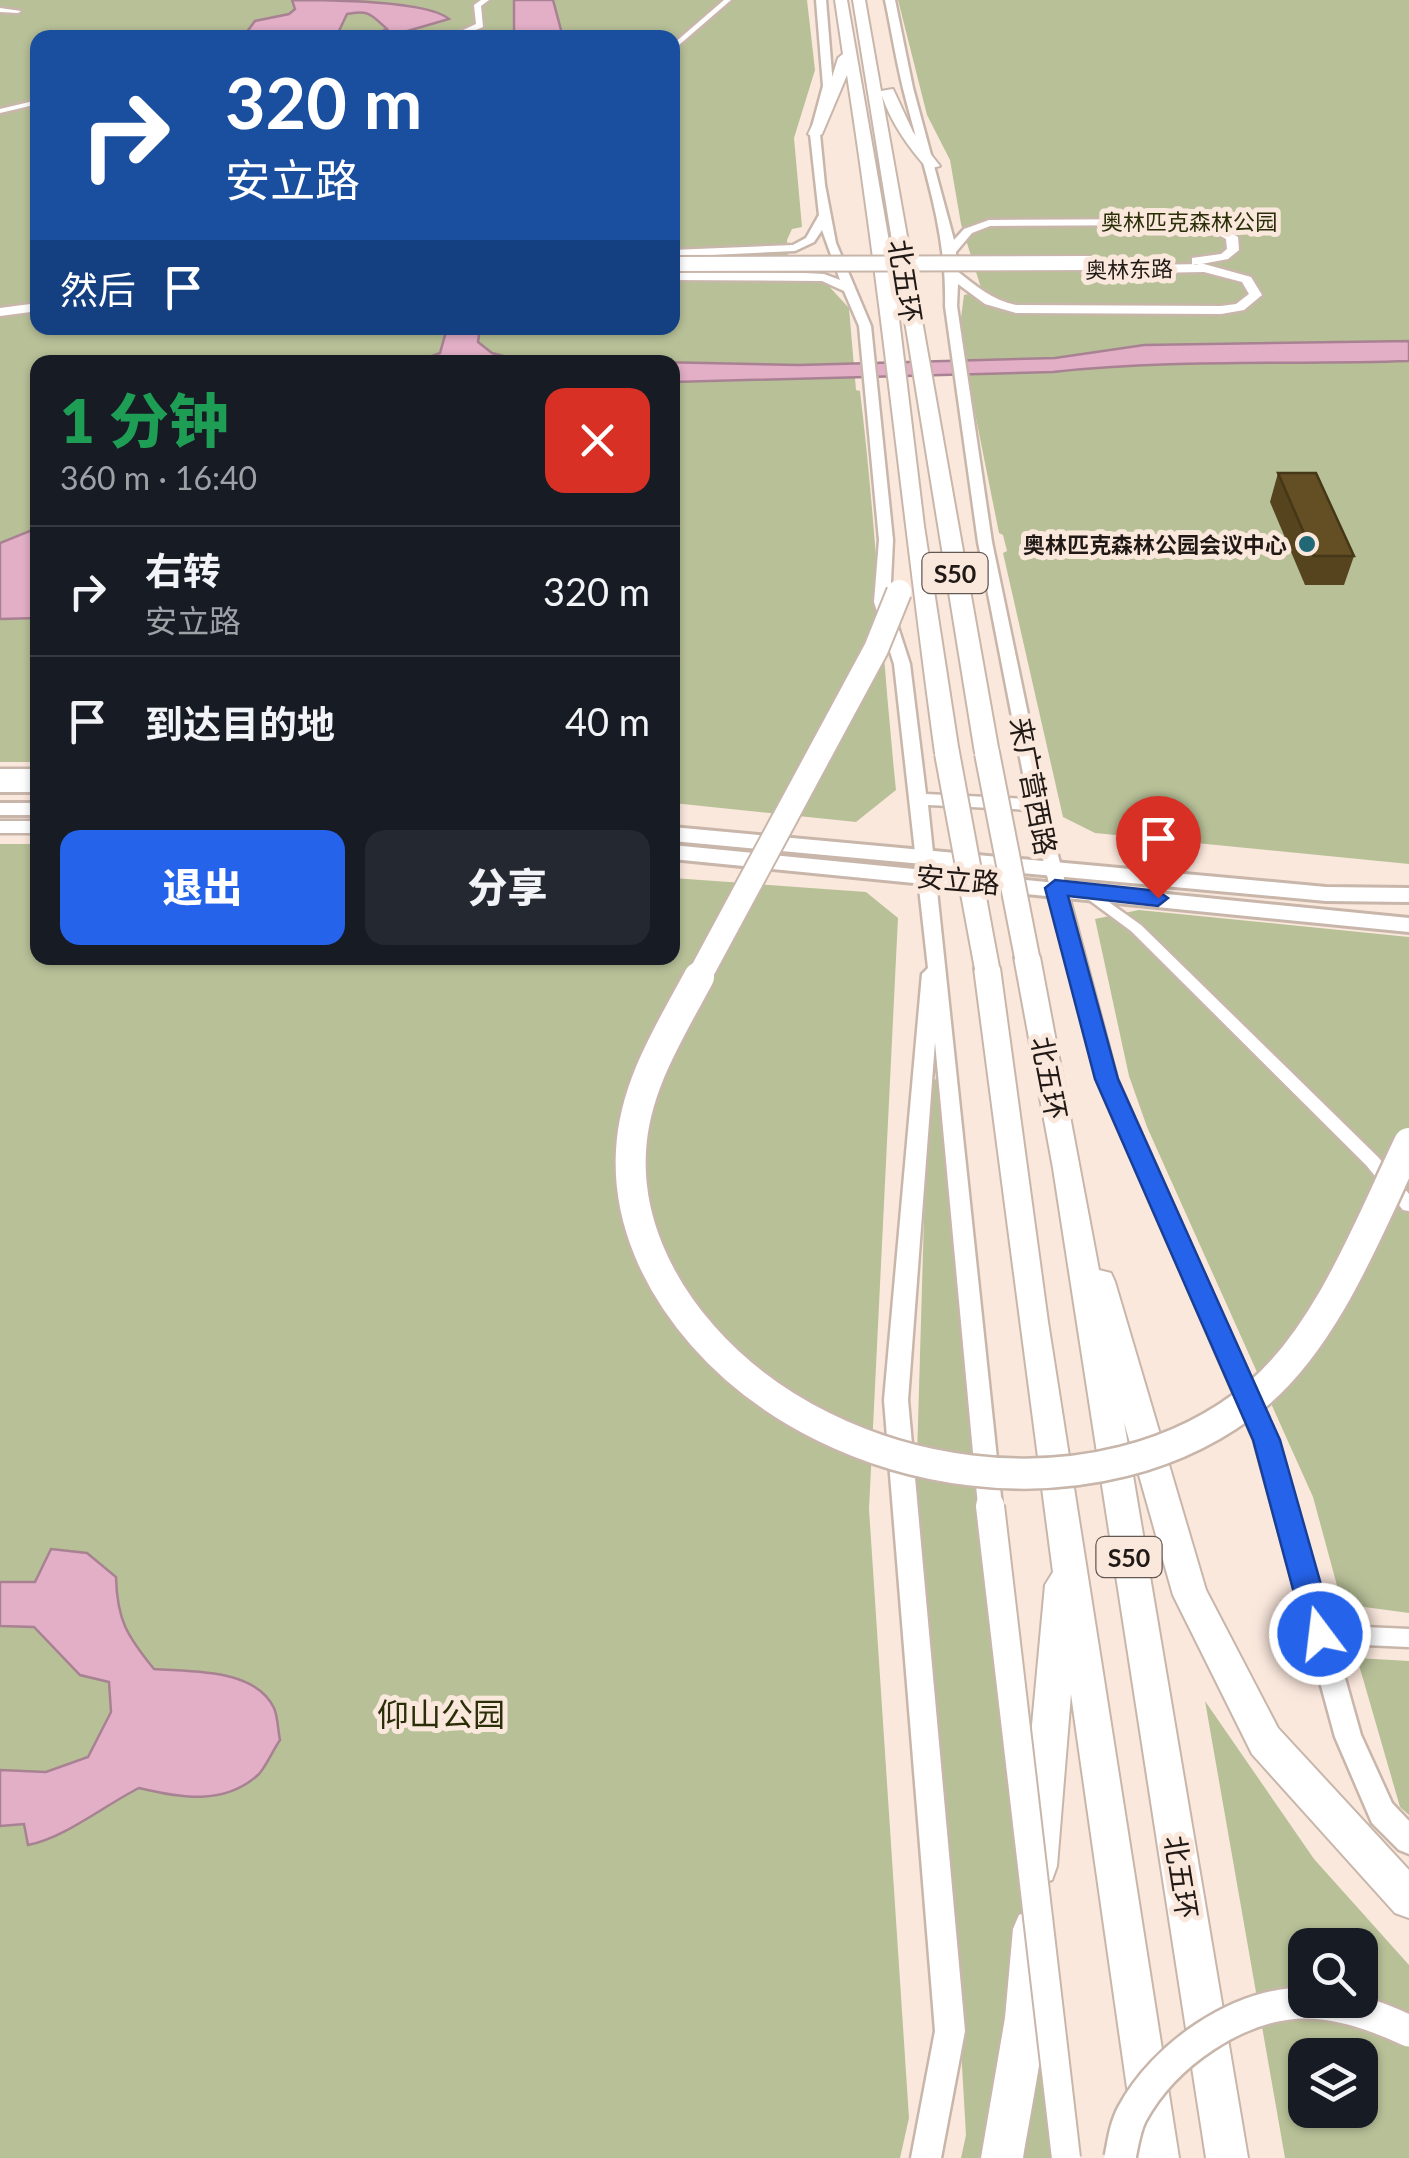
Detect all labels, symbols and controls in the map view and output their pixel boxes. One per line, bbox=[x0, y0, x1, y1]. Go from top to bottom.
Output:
text: 320 m bbox=[225, 60, 422, 144]
icon: right bbox=[60, 70, 190, 200]
text: 安立路 bbox=[225, 153, 360, 207]
park label: 奥林匹克森林公园 bbox=[1101, 208, 1277, 235]
street label: 北五环 bbox=[883, 237, 929, 325]
street label: 奥林东路 bbox=[1085, 255, 1173, 283]
icon: arrive bbox=[156, 260, 211, 315]
text: 然后 bbox=[60, 266, 136, 312]
text: 1 分钟 bbox=[60, 384, 229, 456]
button: close bbox=[545, 388, 650, 493]
text: 360 m · 16:40 bbox=[60, 458, 257, 497]
place label: 奥林匹克森林公园会议中心 bbox=[1023, 531, 1287, 558]
marker: 奥林匹克森林公园会议中心 bbox=[1296, 533, 1318, 555]
text: 右转 bbox=[145, 547, 221, 593]
road number: S50 bbox=[922, 553, 988, 593]
icon: right bbox=[60, 564, 115, 619]
text: 320 m bbox=[543, 568, 650, 614]
text: 安立路 bbox=[145, 601, 241, 640]
icon: arrive bbox=[60, 694, 115, 749]
text: 40 m bbox=[565, 698, 650, 744]
text: 到达目的地 bbox=[145, 700, 335, 746]
street label: 来广营西路 bbox=[1004, 714, 1064, 858]
pin bbox=[1116, 796, 1201, 899]
icon: arrive bbox=[1131, 811, 1186, 866]
button: 退出 bbox=[60, 830, 345, 945]
button: 分享 bbox=[365, 830, 650, 945]
street label: 安立路 bbox=[915, 858, 1001, 900]
street label: 北五环 bbox=[1025, 1034, 1075, 1122]
road number: S50 bbox=[1096, 1537, 1162, 1577]
position arrow bbox=[1268, 1582, 1372, 1686]
park label: 仰山公园 bbox=[377, 1694, 505, 1733]
street label: 北五环 bbox=[1159, 1833, 1205, 1921]
map controls bbox=[1288, 1928, 1378, 2128]
button: search bbox=[1288, 1928, 1378, 2018]
button: layers bbox=[1288, 2038, 1378, 2128]

